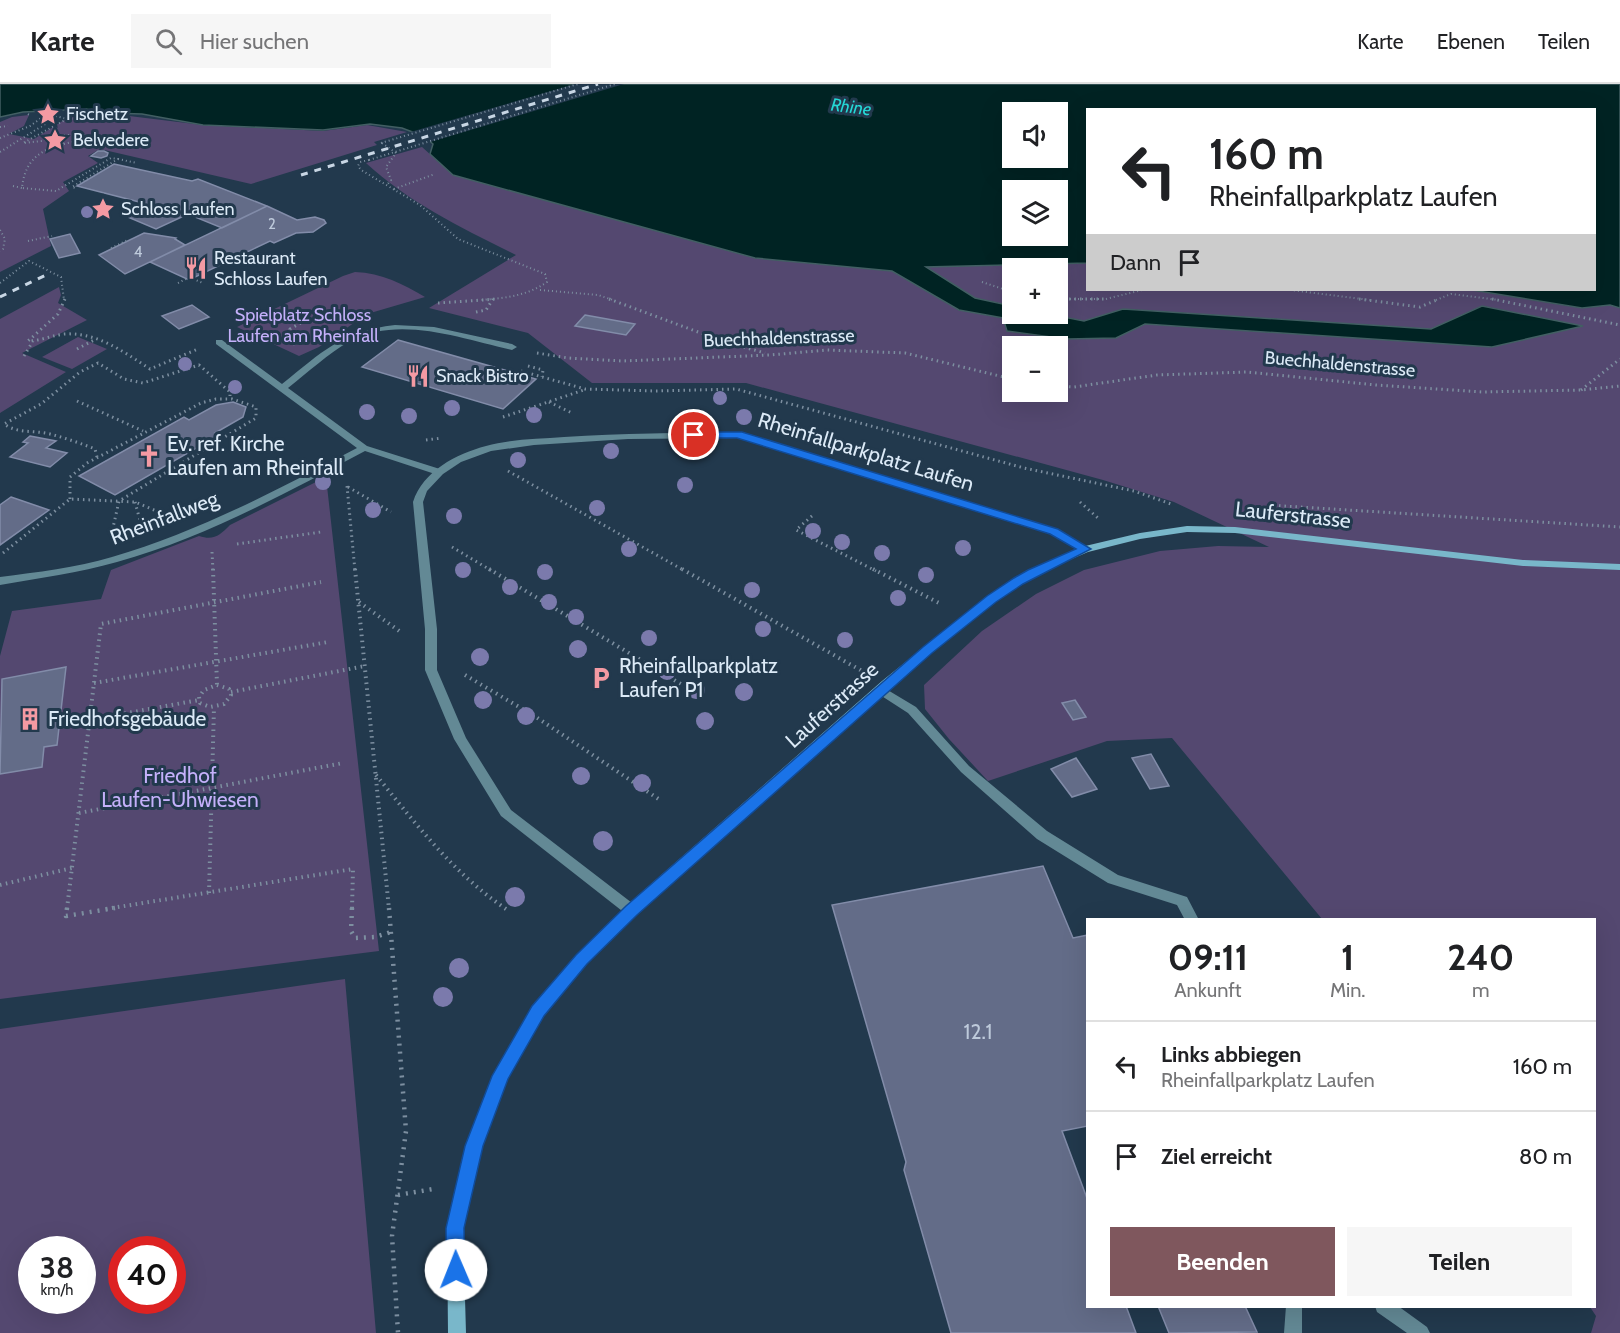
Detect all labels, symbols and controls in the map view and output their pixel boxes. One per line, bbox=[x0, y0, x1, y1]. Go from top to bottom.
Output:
search box bbox=[131, 14, 551, 68]
text: Karte bbox=[30, 24, 95, 58]
icon: search bbox=[152, 25, 185, 58]
text: Hier suchen bbox=[200, 28, 309, 55]
text: Karte bbox=[1357, 29, 1404, 54]
text: Ebenen bbox=[1437, 29, 1505, 54]
text: Teilen bbox=[1538, 29, 1590, 54]
water label: Rhine bbox=[830, 94, 872, 120]
place icon: Fischetz bbox=[35, 101, 61, 127]
map controls bbox=[1002, 102, 1068, 402]
button: sound bbox=[1002, 102, 1068, 168]
place label: Fischetz bbox=[66, 103, 129, 125]
place icon: Belvedere bbox=[42, 127, 68, 153]
text: 160 m bbox=[1209, 128, 1324, 180]
place label: Belvedere bbox=[73, 129, 149, 151]
icon: left bbox=[1110, 132, 1188, 210]
button: layers bbox=[1002, 180, 1068, 246]
text: Rheinfallparkplatz Laufen bbox=[1209, 180, 1498, 213]
place icon: Schloss Laufen bbox=[90, 196, 116, 222]
place label: Schloss Laufen bbox=[121, 198, 235, 220]
house number: 2 bbox=[268, 215, 276, 233]
house number: 4 bbox=[134, 243, 143, 261]
icon: arrive bbox=[1173, 246, 1206, 279]
place label: Restaurant Schloss Laufen bbox=[214, 247, 328, 290]
text: Dann bbox=[1110, 249, 1161, 276]
restaurant icon: Restaurant Schloss Laufen bbox=[183, 255, 209, 281]
button: + bbox=[1002, 258, 1068, 324]
park label: Spielplatz Schloss Laufen am Rheinfall bbox=[227, 304, 379, 347]
street label: Buechhaldenstrasse bbox=[703, 324, 855, 352]
button: − bbox=[1002, 336, 1068, 402]
street label: Buechhaldenstrasse bbox=[1264, 346, 1416, 382]
restaurant icon: Snack Bistro bbox=[405, 363, 431, 389]
place label: Snack Bistro bbox=[436, 365, 529, 387]
street label: Rheinfallparkplatz Laufen bbox=[755, 407, 977, 496]
pin bbox=[668, 409, 719, 460]
icon: arrive bbox=[677, 418, 710, 451]
place label: Ev. ref. Kirche Laufen am Rheinfall bbox=[167, 431, 343, 480]
church icon: Ev. ref. Kirche Laufen am Rheinfall bbox=[136, 443, 162, 469]
street label: Rheinfallweg bbox=[106, 485, 222, 550]
street label: Lauferstrasse bbox=[1234, 496, 1352, 533]
place label: Rheinfallparkplatz Laufen P1 bbox=[619, 653, 778, 702]
street label: Lauferstrasse bbox=[780, 656, 883, 753]
parking icon: Rheinfallparkplatz Laufen P1 bbox=[588, 665, 614, 691]
building icon: Friedhofsgebäude bbox=[17, 706, 43, 732]
place label: Friedhofsgebäude bbox=[48, 706, 207, 731]
park label: Friedhof Laufen-Uhwiesen bbox=[101, 763, 259, 812]
text: 09:11 bbox=[1168, 935, 1248, 979]
text: 1 bbox=[1341, 935, 1354, 979]
text: 240 bbox=[1447, 935, 1514, 979]
text: Ankunft bbox=[1174, 978, 1242, 1002]
text: Min. bbox=[1330, 978, 1366, 1002]
text: m bbox=[1472, 978, 1490, 1002]
house number: 12.1 bbox=[964, 1019, 992, 1044]
text: Links abbiegen bbox=[1161, 1041, 1301, 1068]
icon: left bbox=[1110, 1050, 1143, 1083]
text: 160 m bbox=[1513, 1053, 1572, 1080]
text: Rheinfallparkplatz Laufen bbox=[1161, 1068, 1375, 1092]
icon: arrive bbox=[1110, 1140, 1143, 1173]
text: Ziel erreicht bbox=[1161, 1143, 1272, 1170]
text: 80 m bbox=[1519, 1143, 1572, 1170]
button: Beenden bbox=[1110, 1227, 1335, 1296]
button: Teilen bbox=[1347, 1227, 1572, 1296]
speed limit sign: 40 bbox=[108, 1236, 186, 1314]
position arrow bbox=[424, 1238, 488, 1302]
text: 38 bbox=[40, 1249, 74, 1286]
text: km/h bbox=[41, 1281, 73, 1299]

